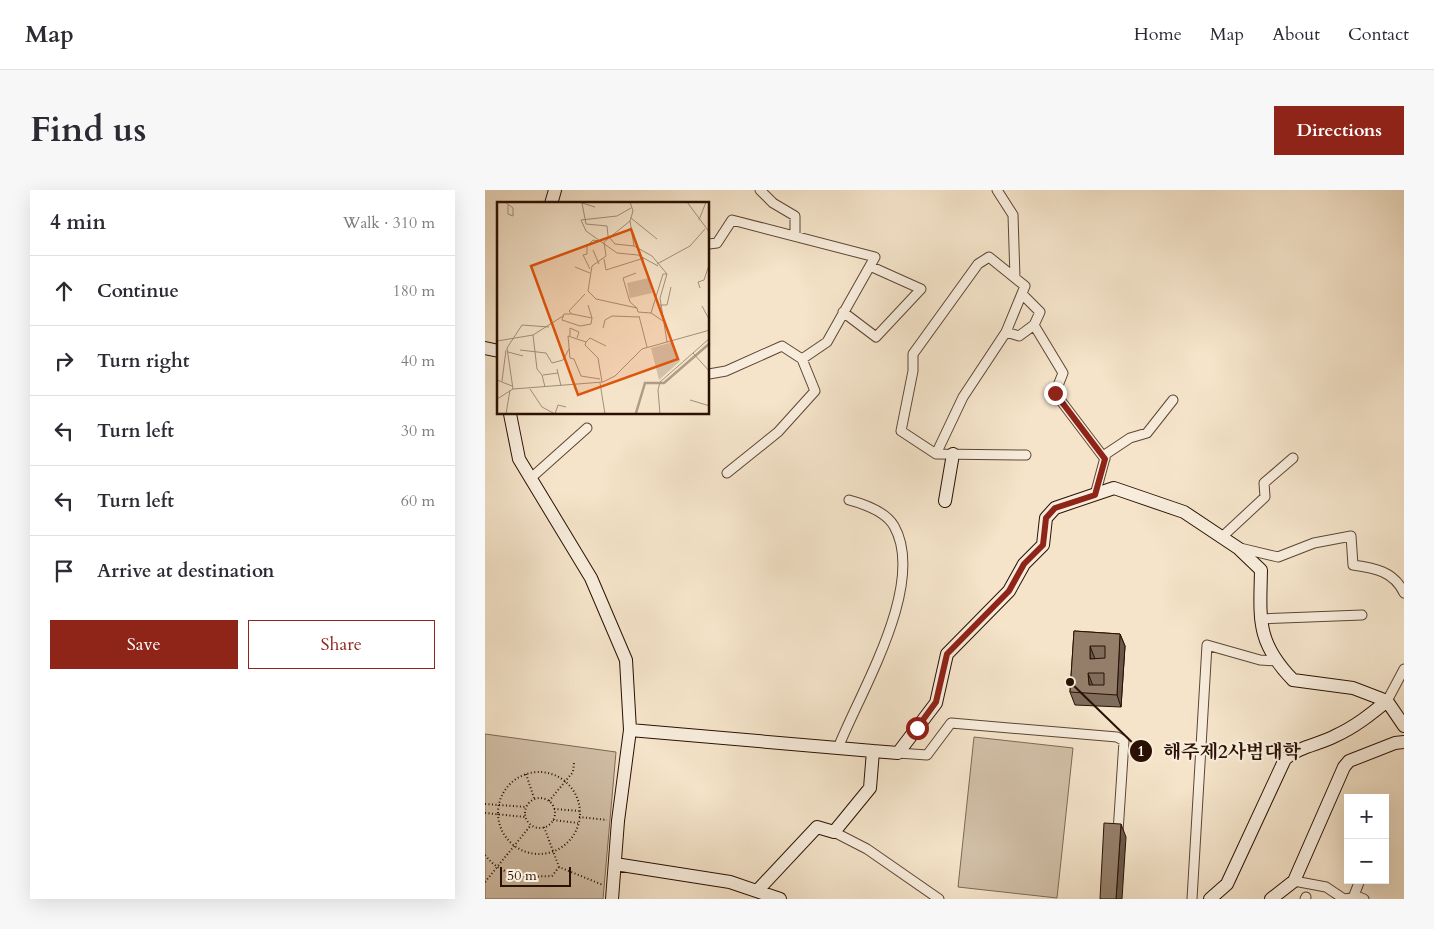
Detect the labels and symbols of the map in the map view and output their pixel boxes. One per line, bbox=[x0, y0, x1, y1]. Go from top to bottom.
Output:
inset map bbox=[497, 202, 710, 415]
route end bbox=[1044, 382, 1067, 405]
route start bbox=[906, 717, 929, 740]
callout: 해주제2사범대학 bbox=[1128, 734, 1311, 768]
text: 해주제2사범대학 bbox=[1163, 739, 1302, 765]
text: 1 bbox=[1137, 741, 1145, 761]
scale bar bbox=[500, 864, 571, 887]

